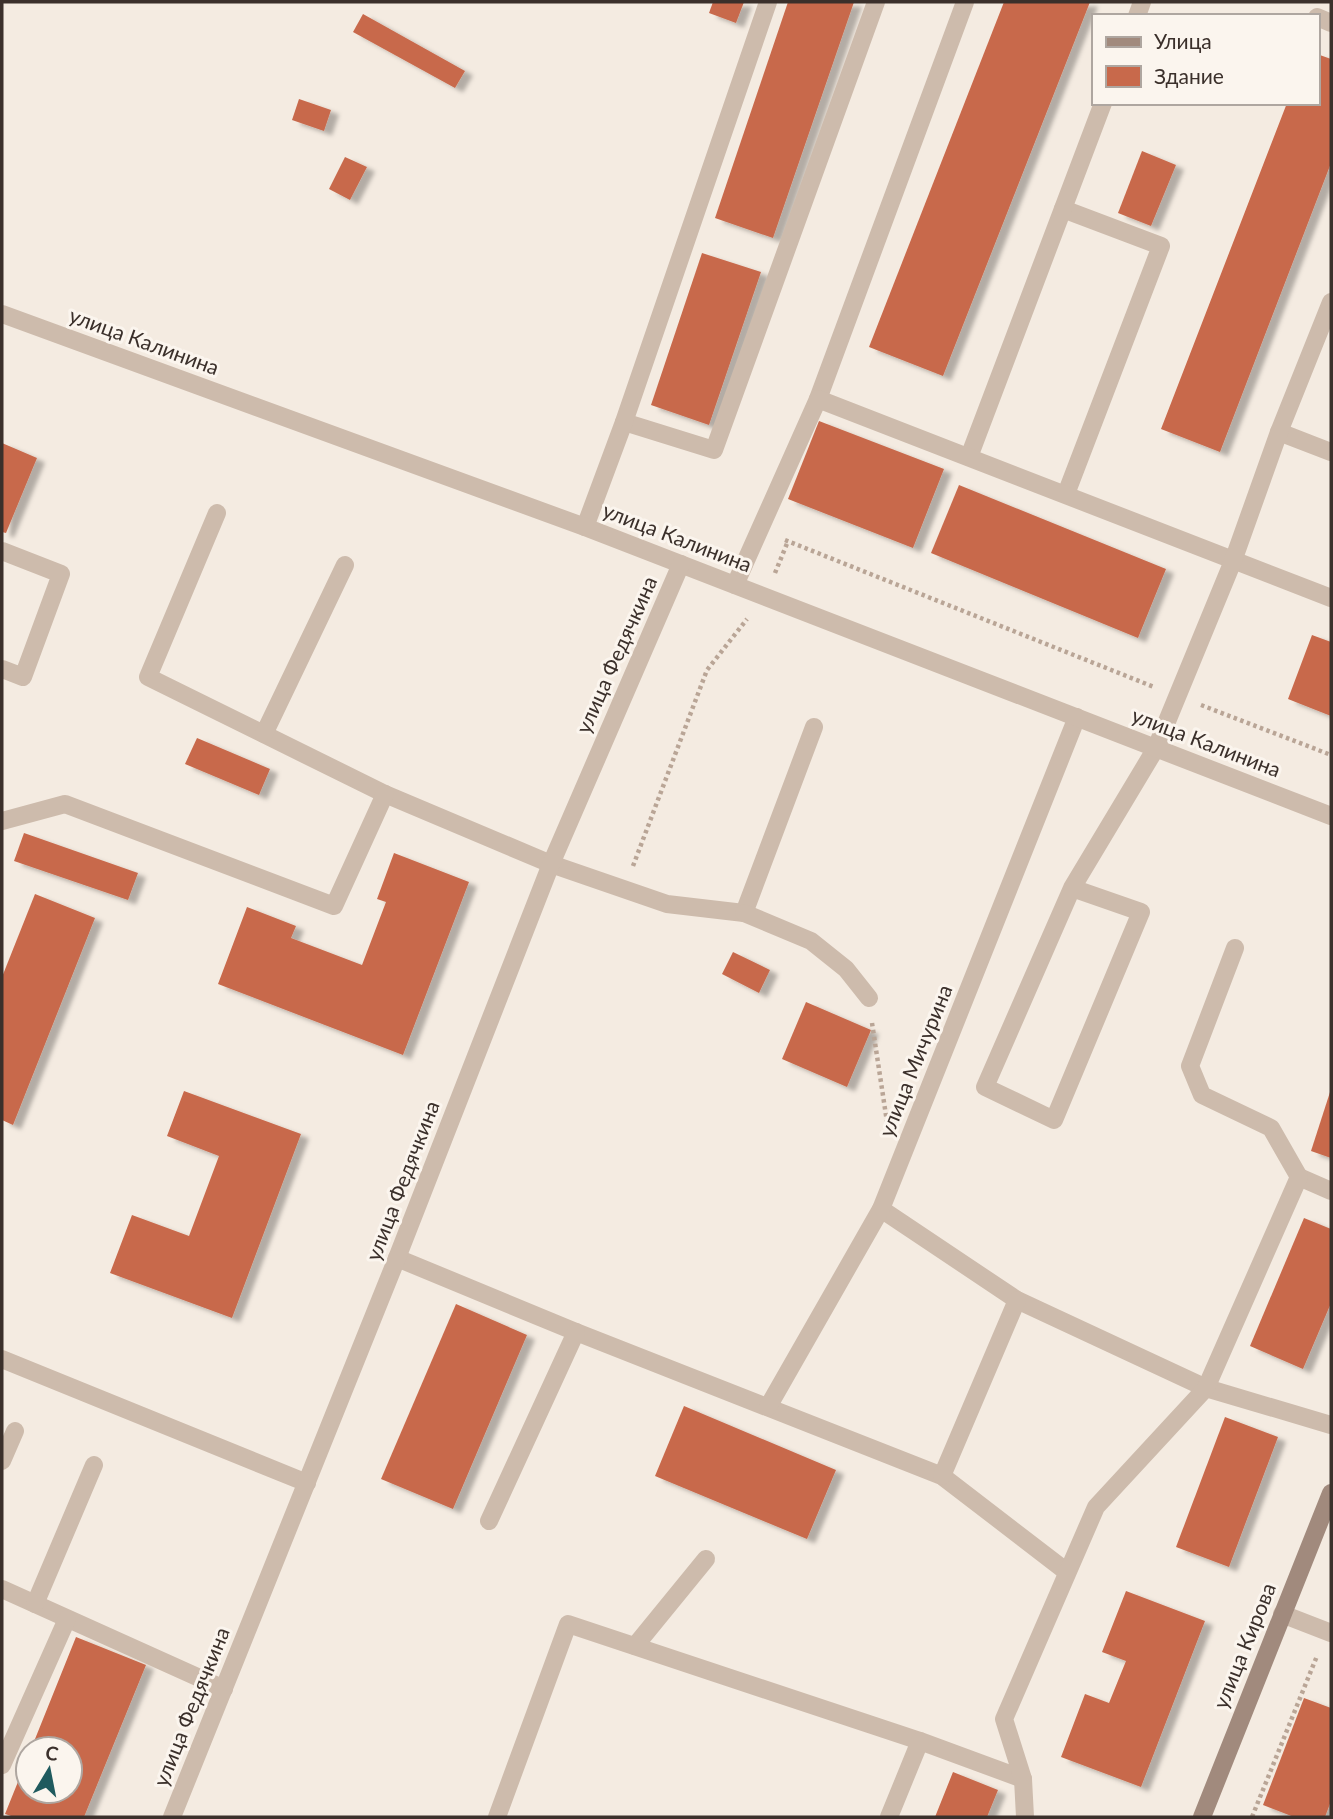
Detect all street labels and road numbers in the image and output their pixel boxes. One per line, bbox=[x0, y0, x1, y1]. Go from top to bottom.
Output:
street label: улица Калинина bbox=[66, 302, 223, 379]
street label: улица Калинина bbox=[599, 497, 756, 577]
street label: улица Федячкина bbox=[570, 572, 662, 737]
street label: улица Калинина bbox=[1128, 702, 1285, 782]
street label: улица Мичурина bbox=[873, 981, 957, 1140]
street label: улица Федячкина bbox=[360, 1097, 444, 1264]
street label: улица Кирова bbox=[1207, 1579, 1280, 1712]
street label: улица Федячкина bbox=[147, 1623, 234, 1790]

